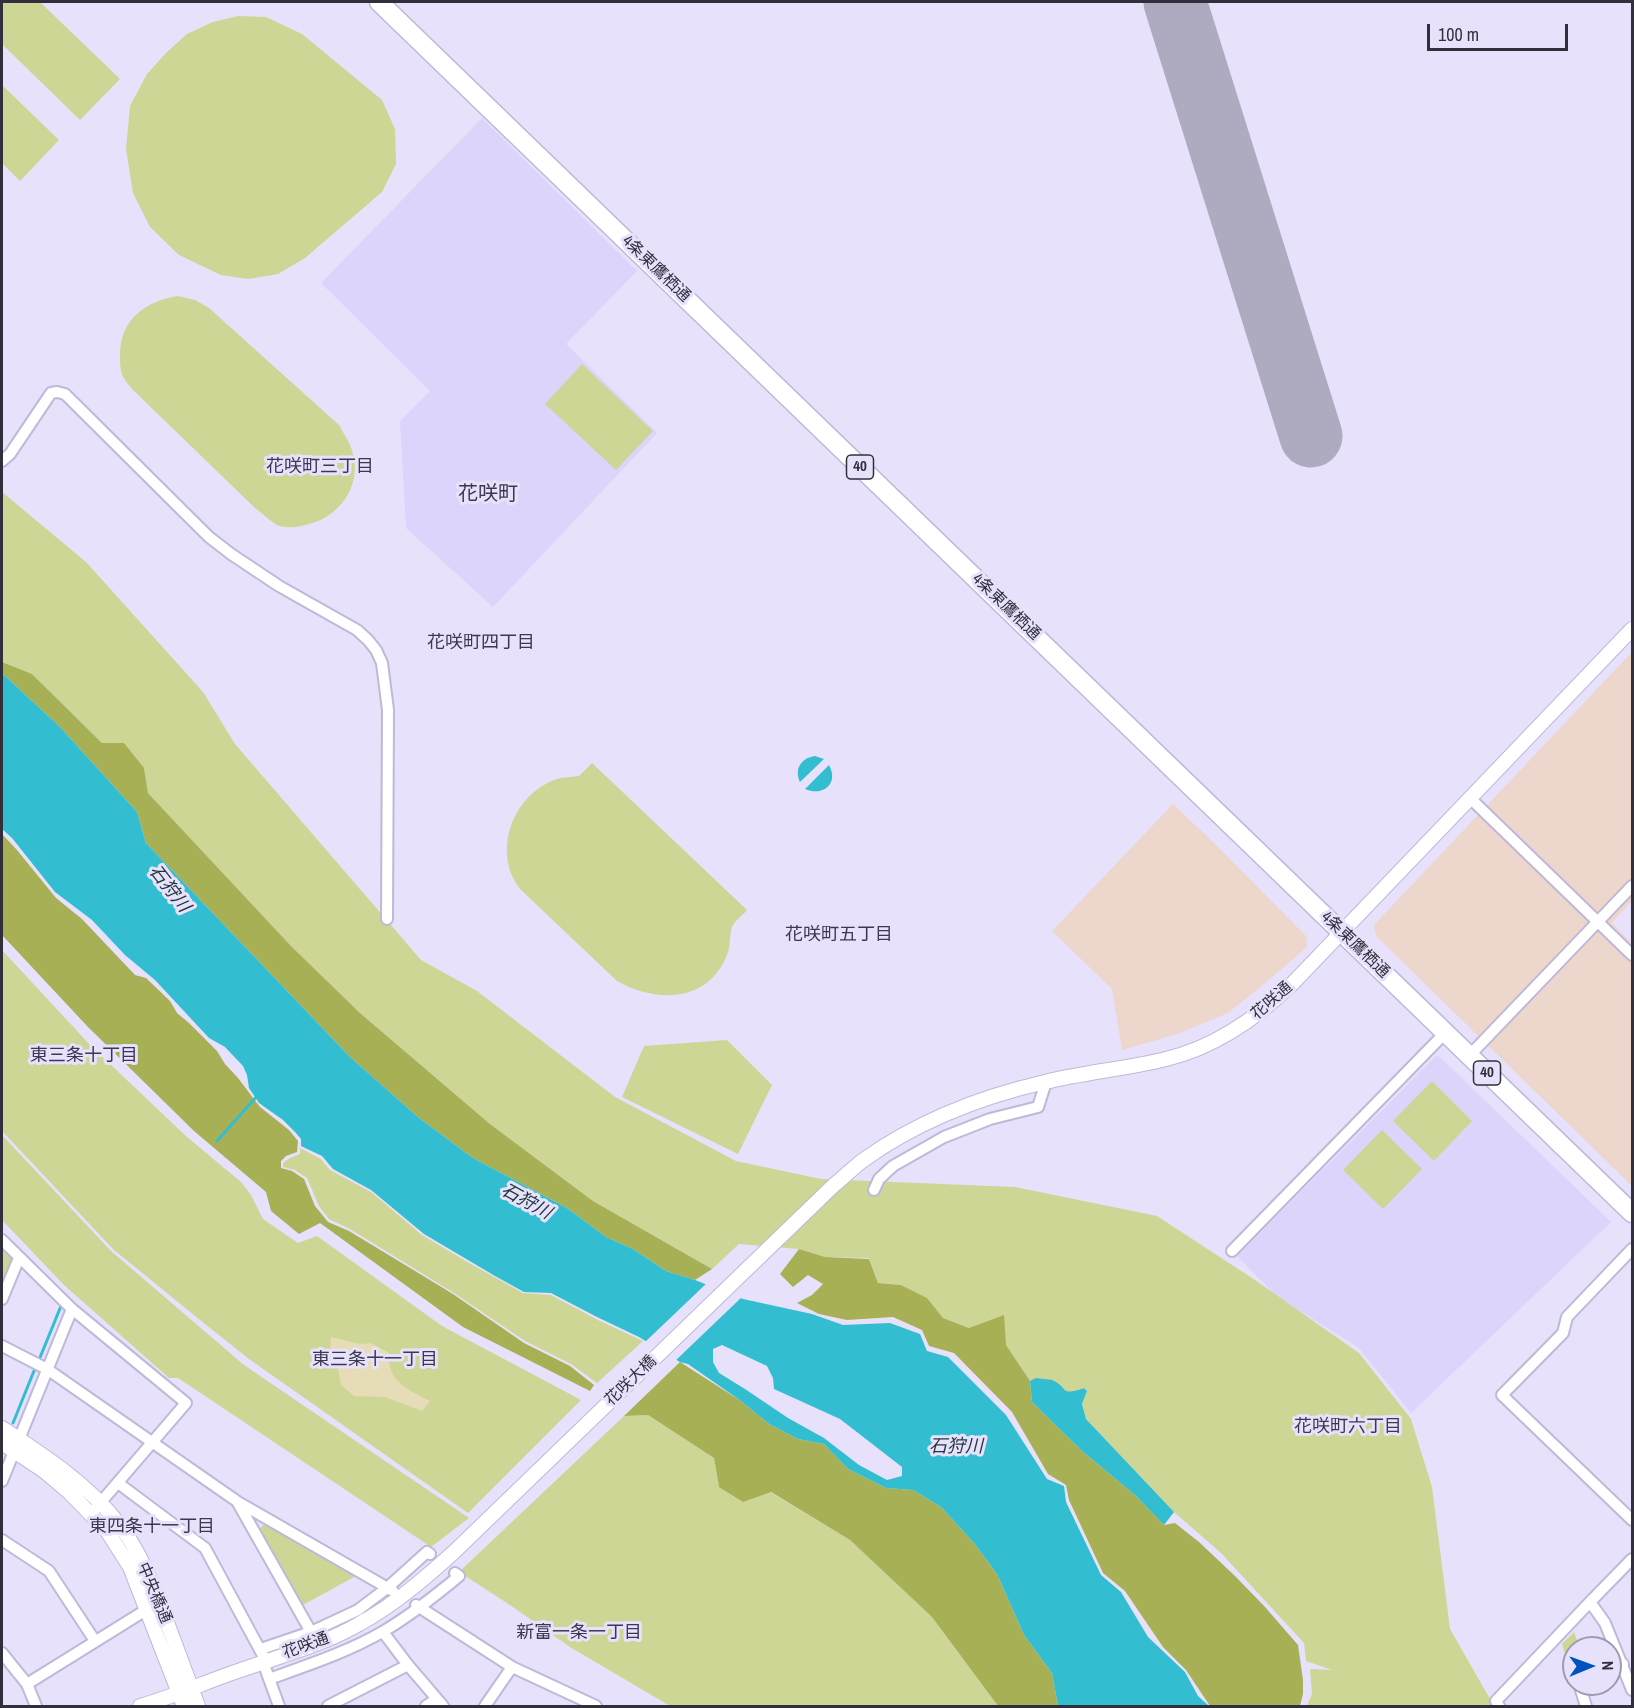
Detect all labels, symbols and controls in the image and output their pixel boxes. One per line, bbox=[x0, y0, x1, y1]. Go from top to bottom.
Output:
scale bar bbox=[1430, 12, 1571, 50]
text: 100 m bbox=[1438, 22, 1479, 47]
street label: 4条東鷹栖通 bbox=[618, 232, 694, 306]
road number: 40 bbox=[846, 455, 874, 479]
district label: 花咲町三丁目 bbox=[266, 456, 374, 478]
district label: 花咲町 bbox=[458, 483, 518, 507]
street label: 4条東鷹栖通 bbox=[968, 570, 1044, 644]
district label: 花咲町四丁目 bbox=[427, 632, 535, 654]
water label: 石狩川 bbox=[144, 861, 194, 917]
street label: 4条東鷹栖通 bbox=[1317, 908, 1393, 982]
district label: 花咲町五丁目 bbox=[785, 924, 893, 946]
street label: 花咲通 bbox=[1248, 978, 1296, 1024]
district label: 東三条十丁目 bbox=[30, 1045, 138, 1067]
road number: 40 bbox=[1474, 1061, 1500, 1085]
water label: 石狩川 bbox=[497, 1179, 555, 1225]
district label: 東三条十一丁目 bbox=[312, 1349, 438, 1371]
street label: 花咲大橋 bbox=[601, 1352, 661, 1410]
district label: 花咲町六丁目 bbox=[1294, 1416, 1402, 1438]
water label: 石狩川 bbox=[929, 1436, 983, 1458]
district label: 東四条十一丁目 bbox=[89, 1516, 215, 1538]
street label: 中央橋通 bbox=[133, 1560, 175, 1626]
district label: 新富一条一丁目 bbox=[516, 1622, 642, 1644]
street label: 花咲通 bbox=[280, 1629, 332, 1663]
north arrow bbox=[1562, 1636, 1622, 1696]
text: N bbox=[1597, 1661, 1619, 1671]

